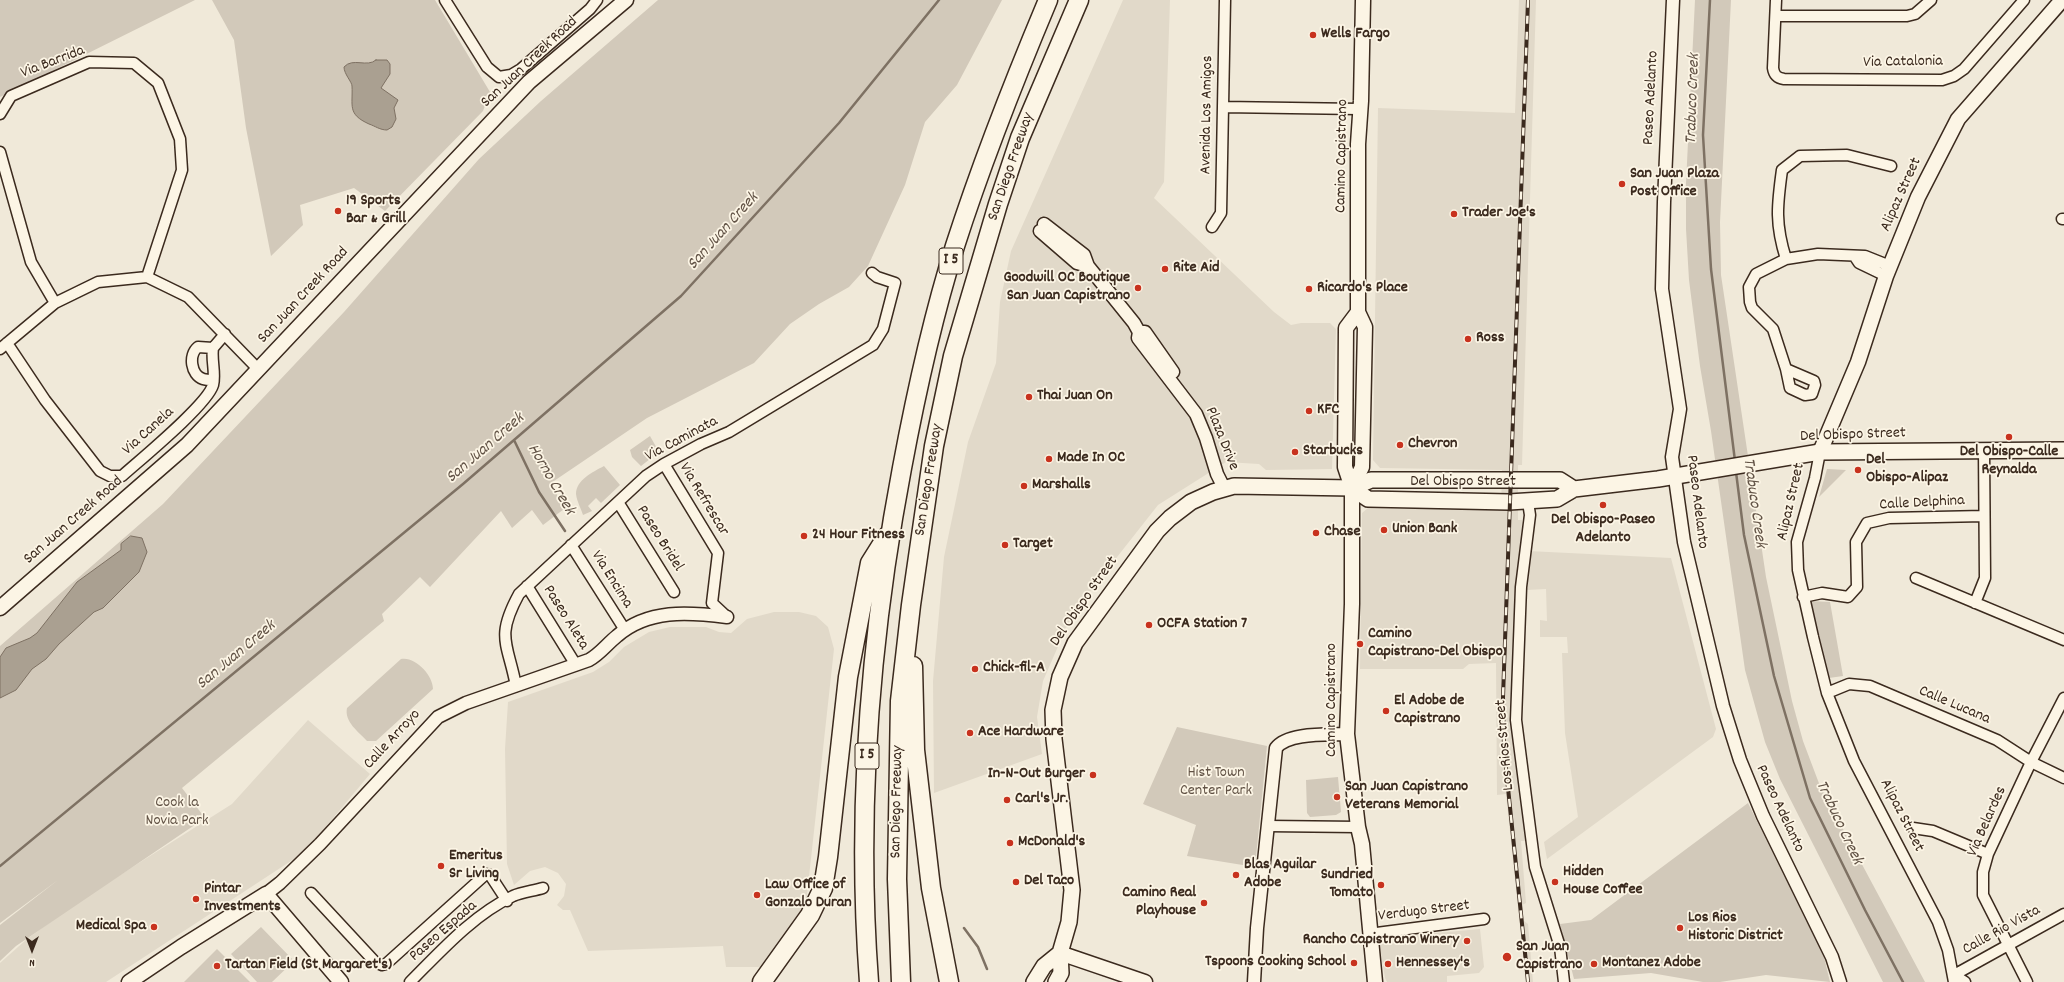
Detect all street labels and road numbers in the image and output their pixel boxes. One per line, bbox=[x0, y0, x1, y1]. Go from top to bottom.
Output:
street label: San Juan Creek Road bbox=[478, 13, 582, 113]
street label: Via Barrida bbox=[18, 42, 88, 84]
street label: Paseo Adelanto bbox=[1640, 50, 1664, 146]
street label: Via Catalonia bbox=[1863, 53, 1943, 73]
street label: Avenida Los Amigos bbox=[1197, 55, 1219, 175]
street label: Camino Capistrano bbox=[1332, 99, 1354, 213]
street label: San Diego Freeway bbox=[985, 110, 1039, 224]
street label: Alipaz Street bbox=[1877, 155, 1927, 235]
street label: San Juan Creek Road bbox=[254, 244, 354, 348]
road number: I 5 bbox=[939, 248, 963, 274]
street label: Via Canela bbox=[119, 404, 179, 460]
street label: Plaza Drive bbox=[1200, 405, 1242, 473]
street label: Via Caminata bbox=[642, 413, 722, 467]
street label: San Diego Freeway bbox=[912, 423, 948, 537]
street label: Del Obispo Street bbox=[1800, 425, 1906, 447]
street label: Paseo Adelanto bbox=[1681, 454, 1711, 550]
street label: Via Refrescar bbox=[674, 460, 732, 540]
street label: Alipaz Street bbox=[1774, 461, 1810, 543]
street label: San Juan Creek Road bbox=[21, 473, 127, 569]
street label: Del Obispo Street bbox=[1410, 473, 1516, 493]
street label: Calle Delphina bbox=[1879, 492, 1965, 516]
street label: Paseo Bridel bbox=[631, 502, 687, 576]
street label: Via Encima bbox=[586, 548, 636, 612]
street label: Del Obispo Street bbox=[1047, 553, 1123, 651]
street label: Paseo Aleta bbox=[538, 582, 592, 654]
street label: Camino Capistrano bbox=[1323, 643, 1343, 757]
street label: Calle Lucana bbox=[1915, 682, 1993, 730]
street label: Los Rios Street bbox=[1492, 699, 1520, 791]
street label: Calle Arroyo bbox=[360, 706, 426, 774]
road number: I 5 bbox=[855, 743, 879, 769]
street label: San Diego Freeway bbox=[887, 745, 909, 859]
street label: Paseo Adelanto bbox=[1750, 762, 1808, 856]
street label: Alipaz Street bbox=[1875, 776, 1927, 856]
street label: Via Belardes bbox=[1964, 784, 2012, 860]
street label: Paseo Espada bbox=[406, 897, 482, 967]
street label: Verdugo Street bbox=[1377, 897, 1471, 927]
street label: Calle Rio Vista bbox=[1960, 902, 2044, 960]

